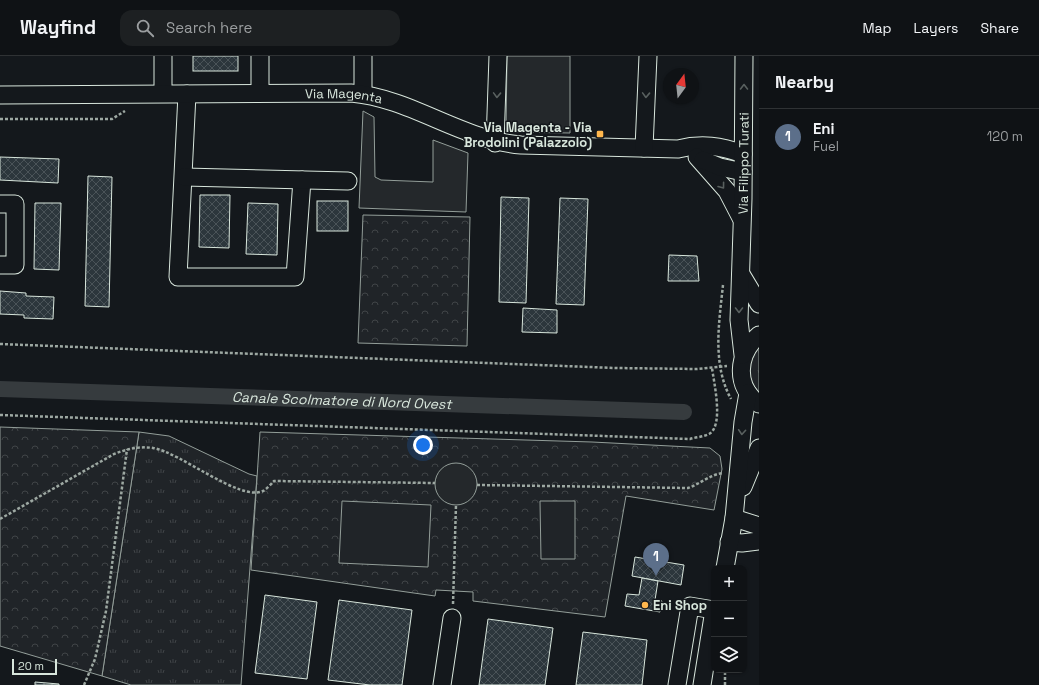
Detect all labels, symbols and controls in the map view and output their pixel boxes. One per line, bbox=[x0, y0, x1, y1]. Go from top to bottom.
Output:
search box bbox=[120, 10, 400, 46]
text: Wayfind bbox=[20, 15, 96, 40]
icon: search bbox=[134, 17, 156, 39]
text: Search here bbox=[166, 18, 252, 37]
text: Map bbox=[862, 19, 892, 37]
text: Layers bbox=[914, 19, 958, 37]
text: Share bbox=[980, 19, 1019, 37]
north arrow bbox=[663, 68, 699, 104]
text: Nearby bbox=[775, 71, 834, 93]
street label: Via Magenta bbox=[305, 84, 385, 107]
one-way arrow bbox=[740, 84, 748, 90]
one-way arrow bbox=[493, 92, 501, 98]
one-way arrow bbox=[642, 92, 651, 98]
street label: Via Filippo Turati bbox=[734, 112, 752, 215]
place label: Via Magenta - Via Brodolini (Palazzolo) bbox=[464, 119, 592, 151]
text: Eni bbox=[813, 119, 835, 138]
text: 1 bbox=[785, 128, 791, 145]
text: 120 m bbox=[987, 128, 1023, 145]
marker: Via Magenta - Via Brodolini (Palazzolo) bbox=[595, 129, 605, 139]
text: Fuel bbox=[813, 138, 839, 155]
one-way arrow bbox=[718, 181, 725, 188]
one-way arrow bbox=[735, 307, 743, 313]
water label: Canale Scolmatore di Nord Ovest bbox=[232, 388, 454, 413]
one-way arrow bbox=[738, 429, 747, 435]
your location bbox=[413, 435, 433, 455]
pin: 1 bbox=[643, 543, 669, 576]
map controls bbox=[711, 565, 747, 673]
button: + bbox=[711, 565, 747, 601]
place label: Eni Shop bbox=[653, 597, 707, 614]
marker: Eni Shop bbox=[640, 600, 650, 610]
button: − bbox=[711, 601, 747, 637]
button: layers bbox=[711, 637, 747, 673]
scale bar bbox=[12, 657, 57, 676]
text: 20 m bbox=[18, 659, 44, 673]

